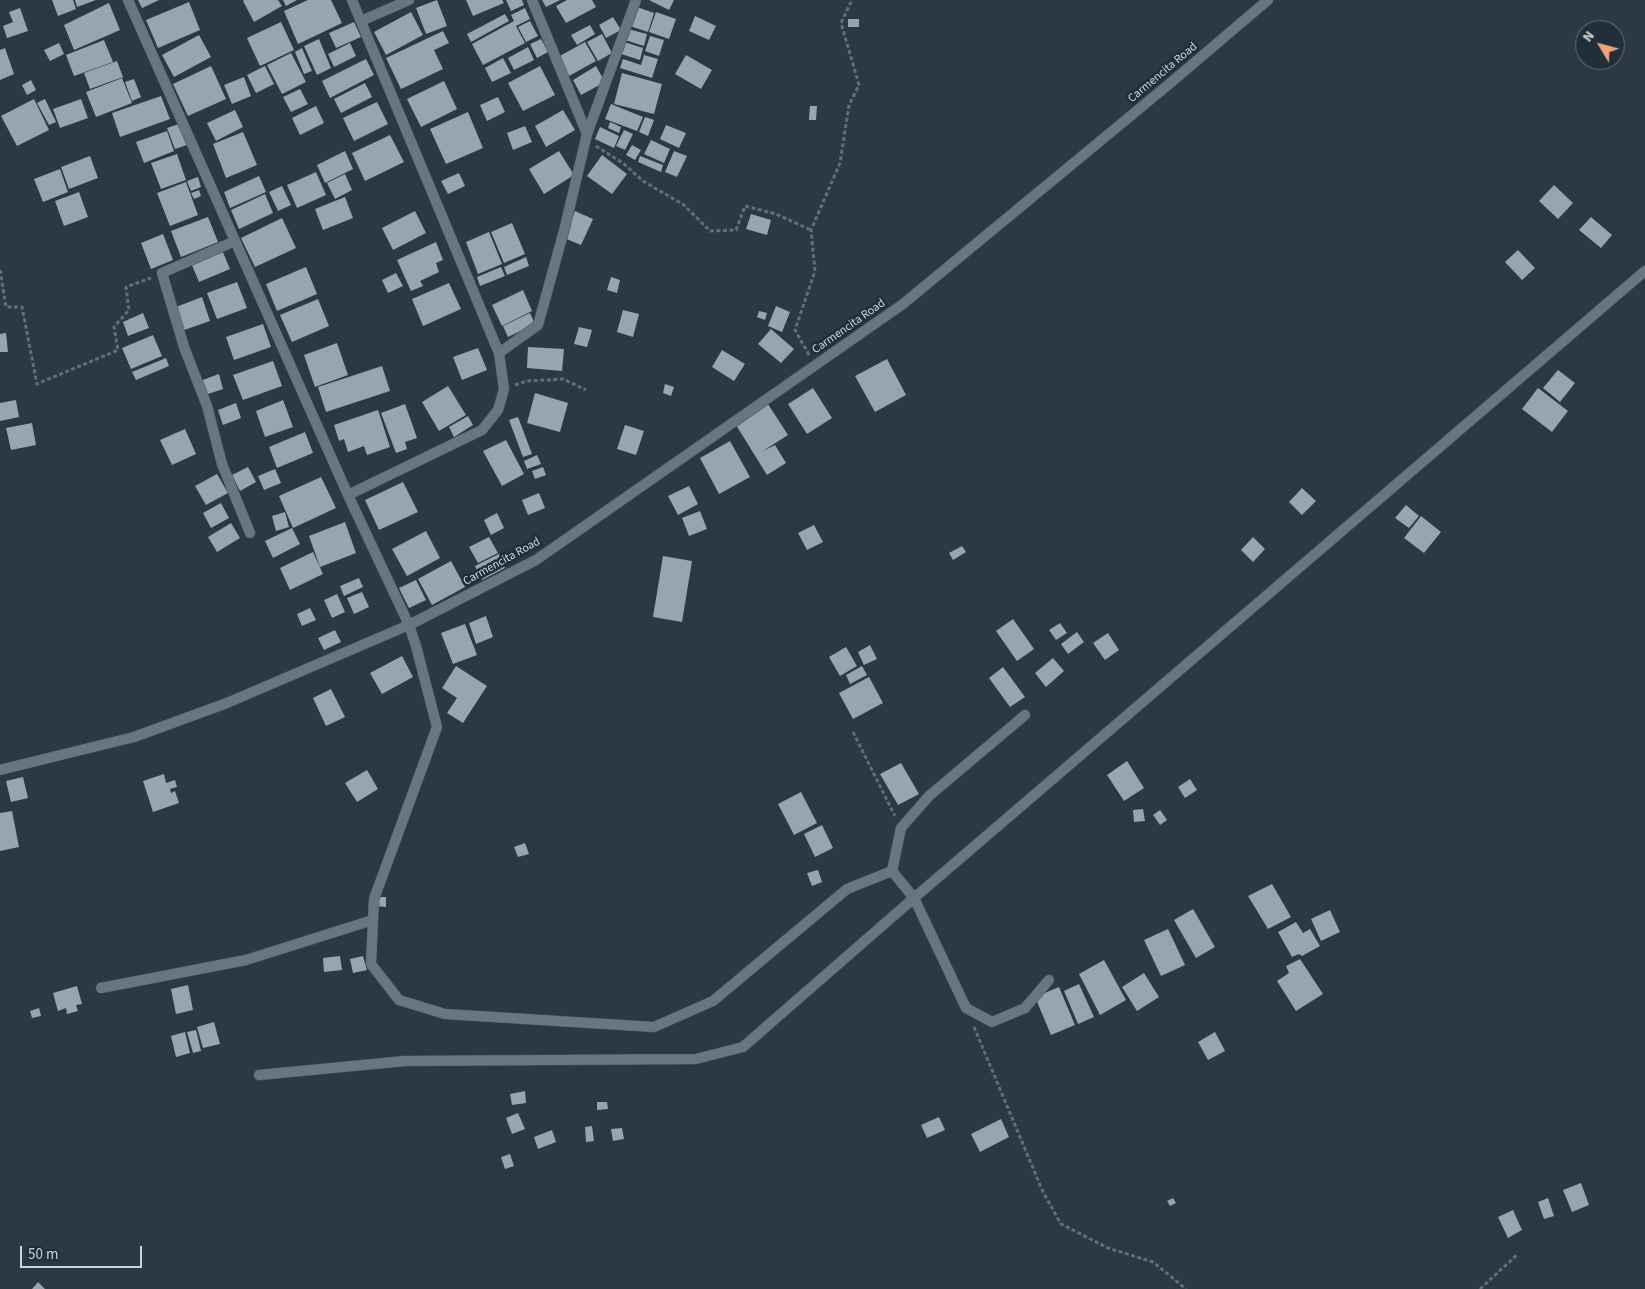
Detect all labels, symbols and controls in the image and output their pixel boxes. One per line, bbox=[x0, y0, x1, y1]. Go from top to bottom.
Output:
north arrow bbox=[1575, 20, 1625, 70]
text: N bbox=[1578, 27, 1600, 46]
street label: Carmencita Road bbox=[1125, 40, 1201, 106]
street label: Carmencita Road bbox=[810, 296, 888, 358]
street label: Carmencita Road bbox=[461, 535, 543, 589]
scale bar bbox=[22, 1236, 145, 1268]
text: 50 m bbox=[28, 1244, 58, 1265]

